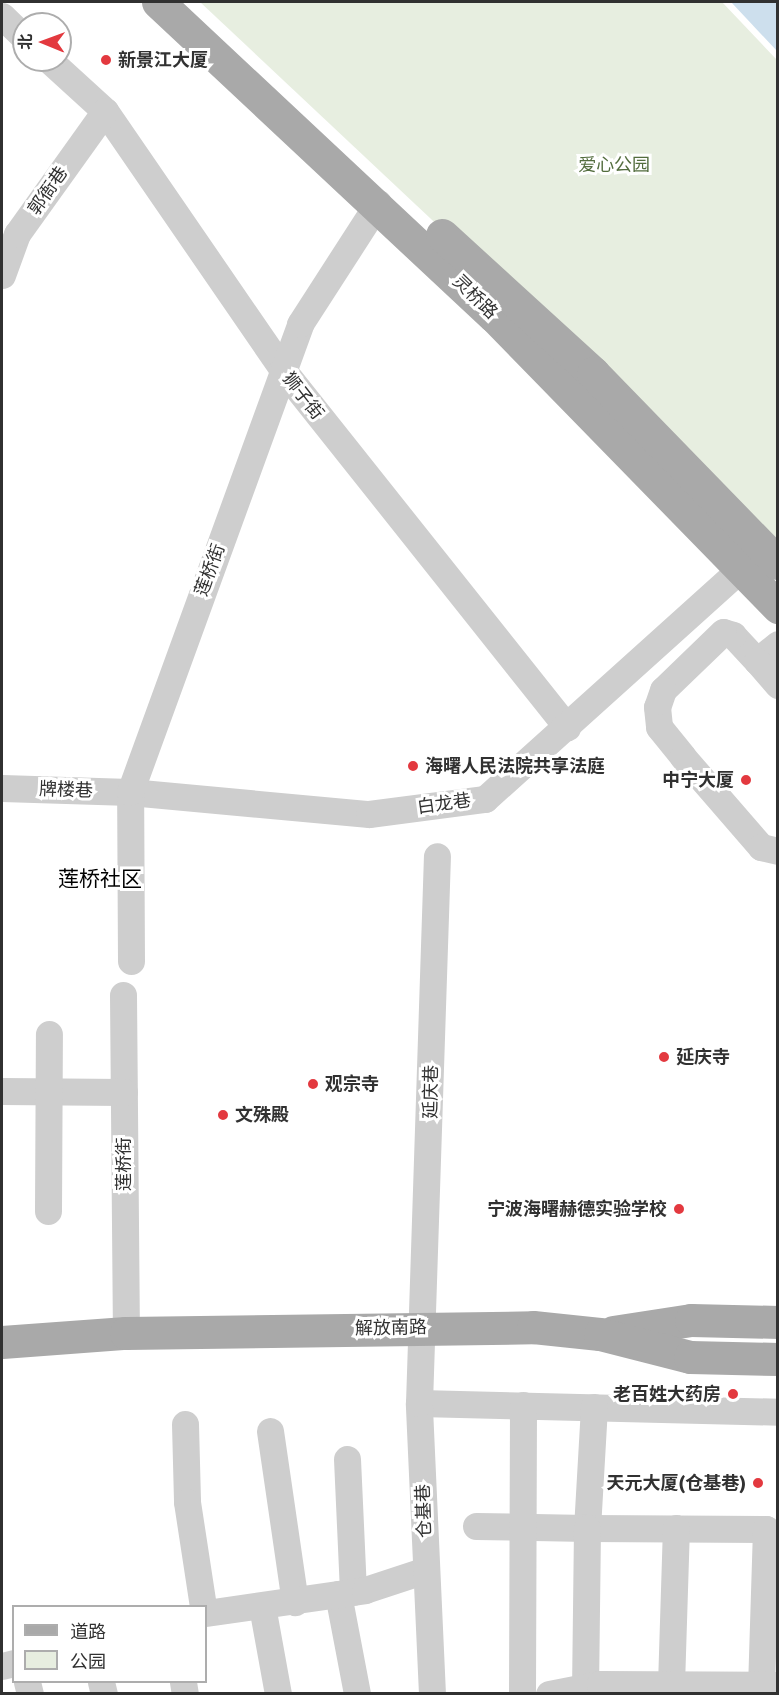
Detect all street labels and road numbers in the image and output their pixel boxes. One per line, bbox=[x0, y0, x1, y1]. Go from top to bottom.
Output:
street label: 郭衙巷 bbox=[24, 163, 72, 219]
street label: 灵桥路 bbox=[448, 270, 502, 324]
street label: 狮子街 bbox=[278, 368, 328, 424]
street label: 莲桥街 bbox=[191, 541, 229, 599]
street label: 牌楼巷 bbox=[39, 778, 93, 802]
street label: 白龙巷 bbox=[416, 790, 472, 818]
street label: 延庆巷 bbox=[420, 1065, 442, 1119]
street label: 莲桥街 bbox=[113, 1137, 135, 1191]
street label: 解放南路 bbox=[355, 1317, 427, 1339]
street label: 仓基巷 bbox=[412, 1484, 436, 1538]

